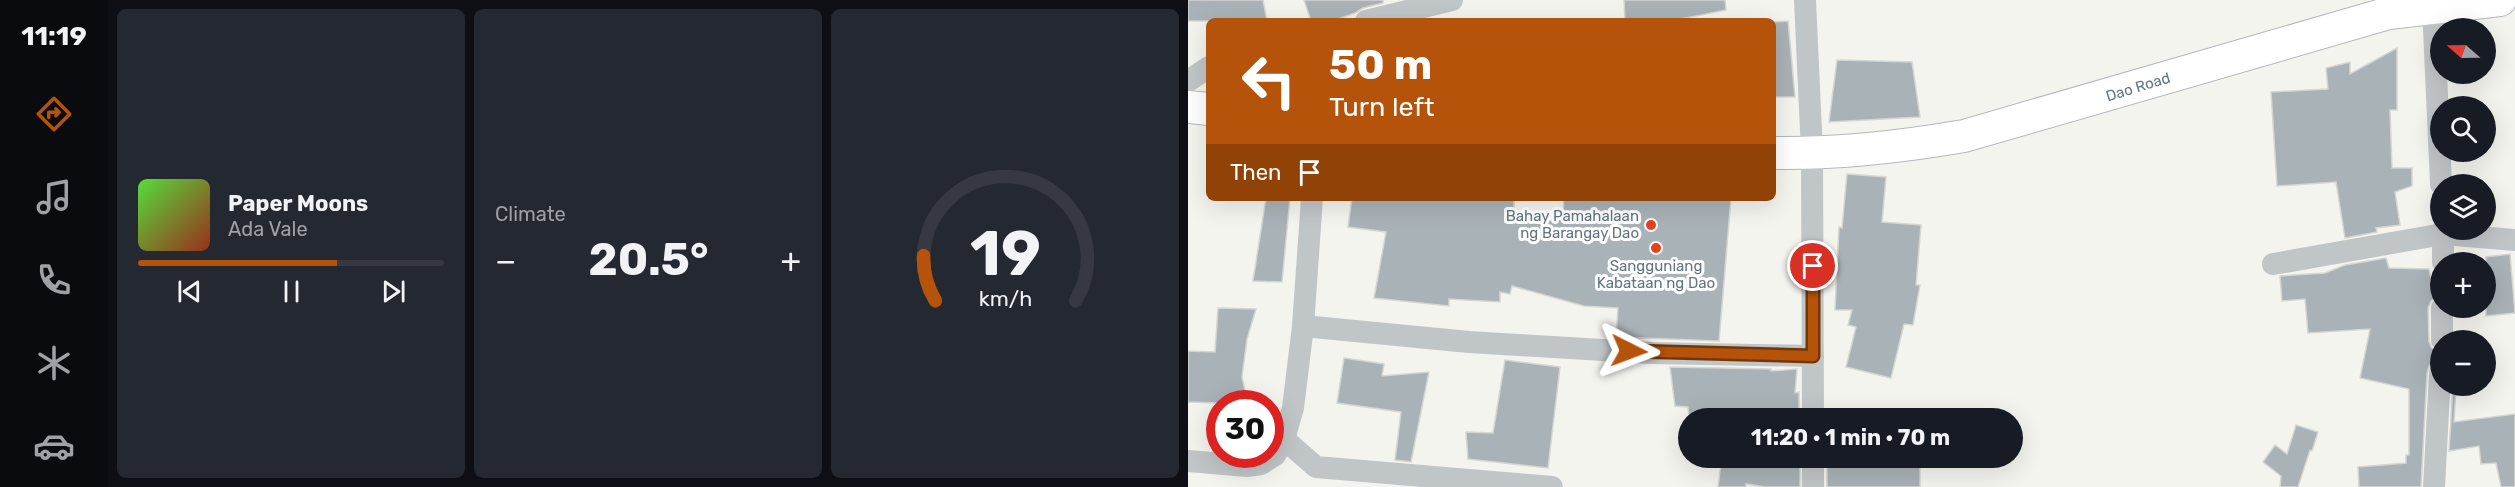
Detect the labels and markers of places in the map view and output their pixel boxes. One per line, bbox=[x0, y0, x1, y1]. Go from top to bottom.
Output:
place label: Bahay Pamahalaan ng Barangay Dao bbox=[1506, 207, 1639, 242]
marker: Bahay Pamahalaan ng Barangay Dao bbox=[1644, 218, 1658, 232]
pin bbox=[1787, 240, 1838, 291]
marker: Sangguniang Kabataan ng Dao bbox=[1649, 241, 1663, 255]
place label: Sangguniang Kabataan ng Dao bbox=[1597, 257, 1715, 292]

